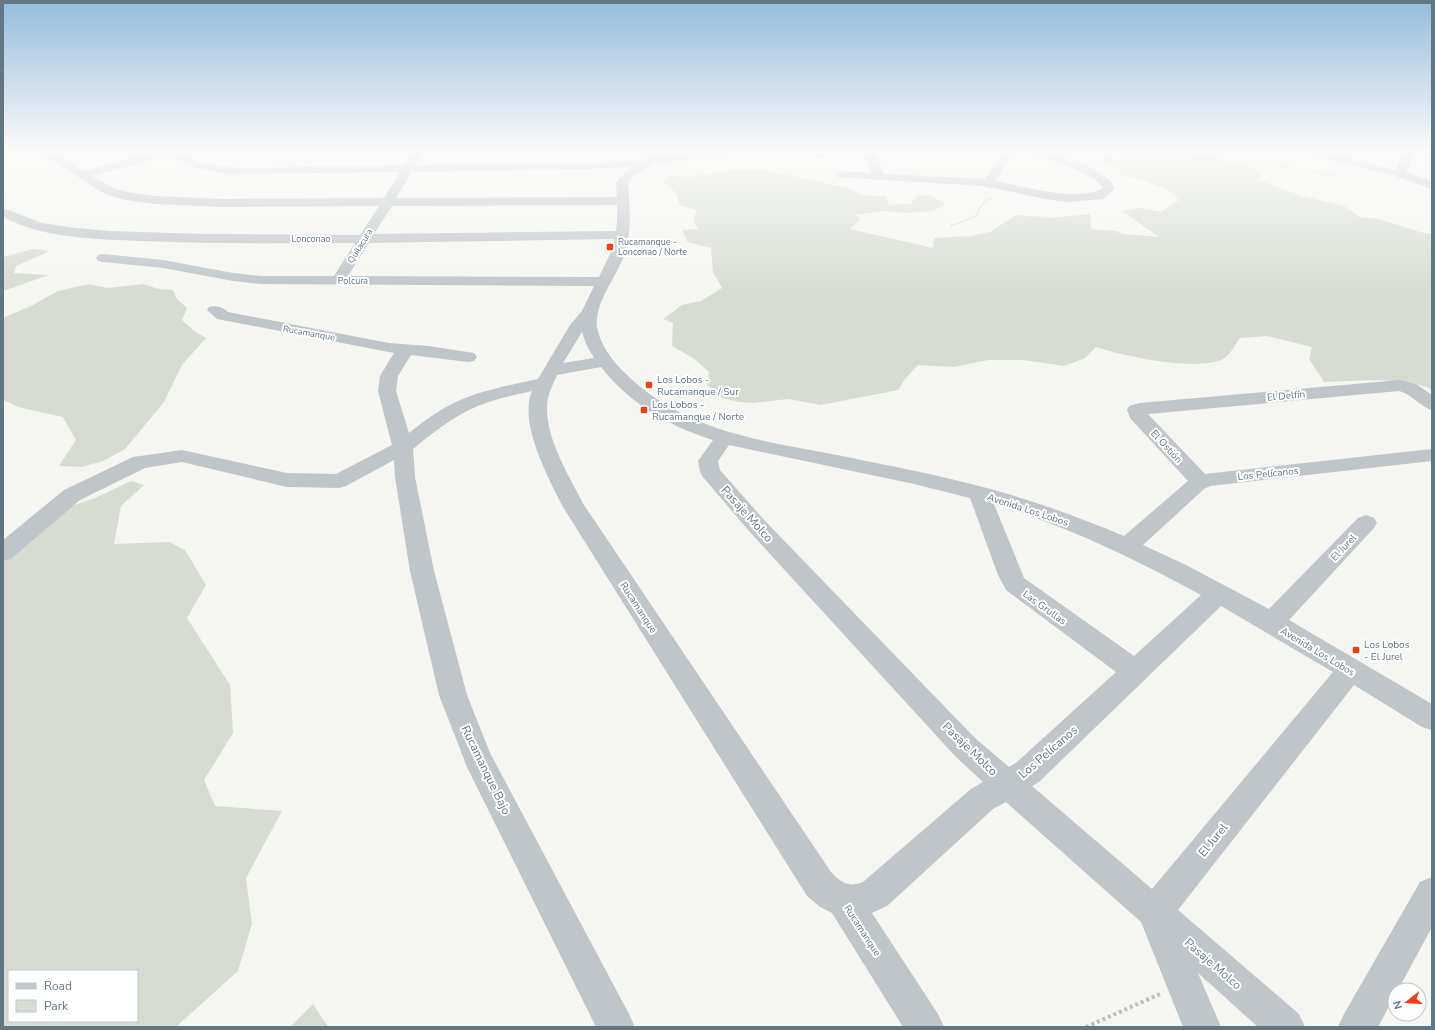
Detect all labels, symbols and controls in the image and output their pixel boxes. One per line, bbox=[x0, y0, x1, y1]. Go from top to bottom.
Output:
street label: Quilacura bbox=[345, 226, 375, 266]
street label: Lonconao bbox=[292, 233, 330, 245]
place label: Rucamanque - Lonconao / Norte bbox=[618, 236, 687, 258]
marker: Rucamanque - Lonconao / Norte bbox=[605, 242, 615, 252]
street label: Polcura bbox=[338, 275, 368, 287]
street label: Rucamanque bbox=[282, 323, 336, 344]
place label: Los Lobos - Rucamanque / Sur bbox=[657, 373, 739, 399]
marker: Los Lobos - Rucamanque / Sur bbox=[644, 380, 654, 390]
street label: El Delfín bbox=[1266, 387, 1306, 405]
place label: Los Lobos - Rucamanque / Norte bbox=[652, 398, 744, 424]
marker: Los Lobos - Rucamanque / Norte bbox=[639, 405, 649, 415]
street label: El Ostión bbox=[1147, 427, 1185, 466]
street label: Los Pelícanos bbox=[1237, 464, 1299, 484]
street label: Pasaje Molco bbox=[717, 482, 777, 546]
street label: Avenida Los Lobos bbox=[985, 490, 1070, 530]
street label: El Jurel bbox=[1328, 531, 1360, 564]
street label: Rucamanque bbox=[616, 579, 660, 636]
street label: Las Grullas bbox=[1020, 587, 1069, 628]
street label: Avenida Los Lobos bbox=[1278, 624, 1357, 680]
place label: Los Lobos - El Jurel bbox=[1364, 638, 1410, 664]
marker: Los Lobos - El Jurel bbox=[1351, 645, 1361, 655]
street label: Pasaje Molco bbox=[939, 719, 1001, 780]
street label: Los Pelícanos bbox=[1015, 722, 1081, 782]
street label: Rucamanque Bajo bbox=[457, 723, 515, 818]
street label: El Jurel bbox=[1195, 820, 1232, 860]
street label: Rucamanque bbox=[840, 902, 884, 959]
street label: Pasaje Molco bbox=[1181, 935, 1245, 993]
legend bbox=[8, 970, 138, 1022]
text: Road bbox=[44, 978, 72, 994]
north arrow bbox=[1387, 982, 1427, 1022]
text: Park bbox=[44, 998, 69, 1014]
text: N bbox=[1390, 999, 1406, 1011]

